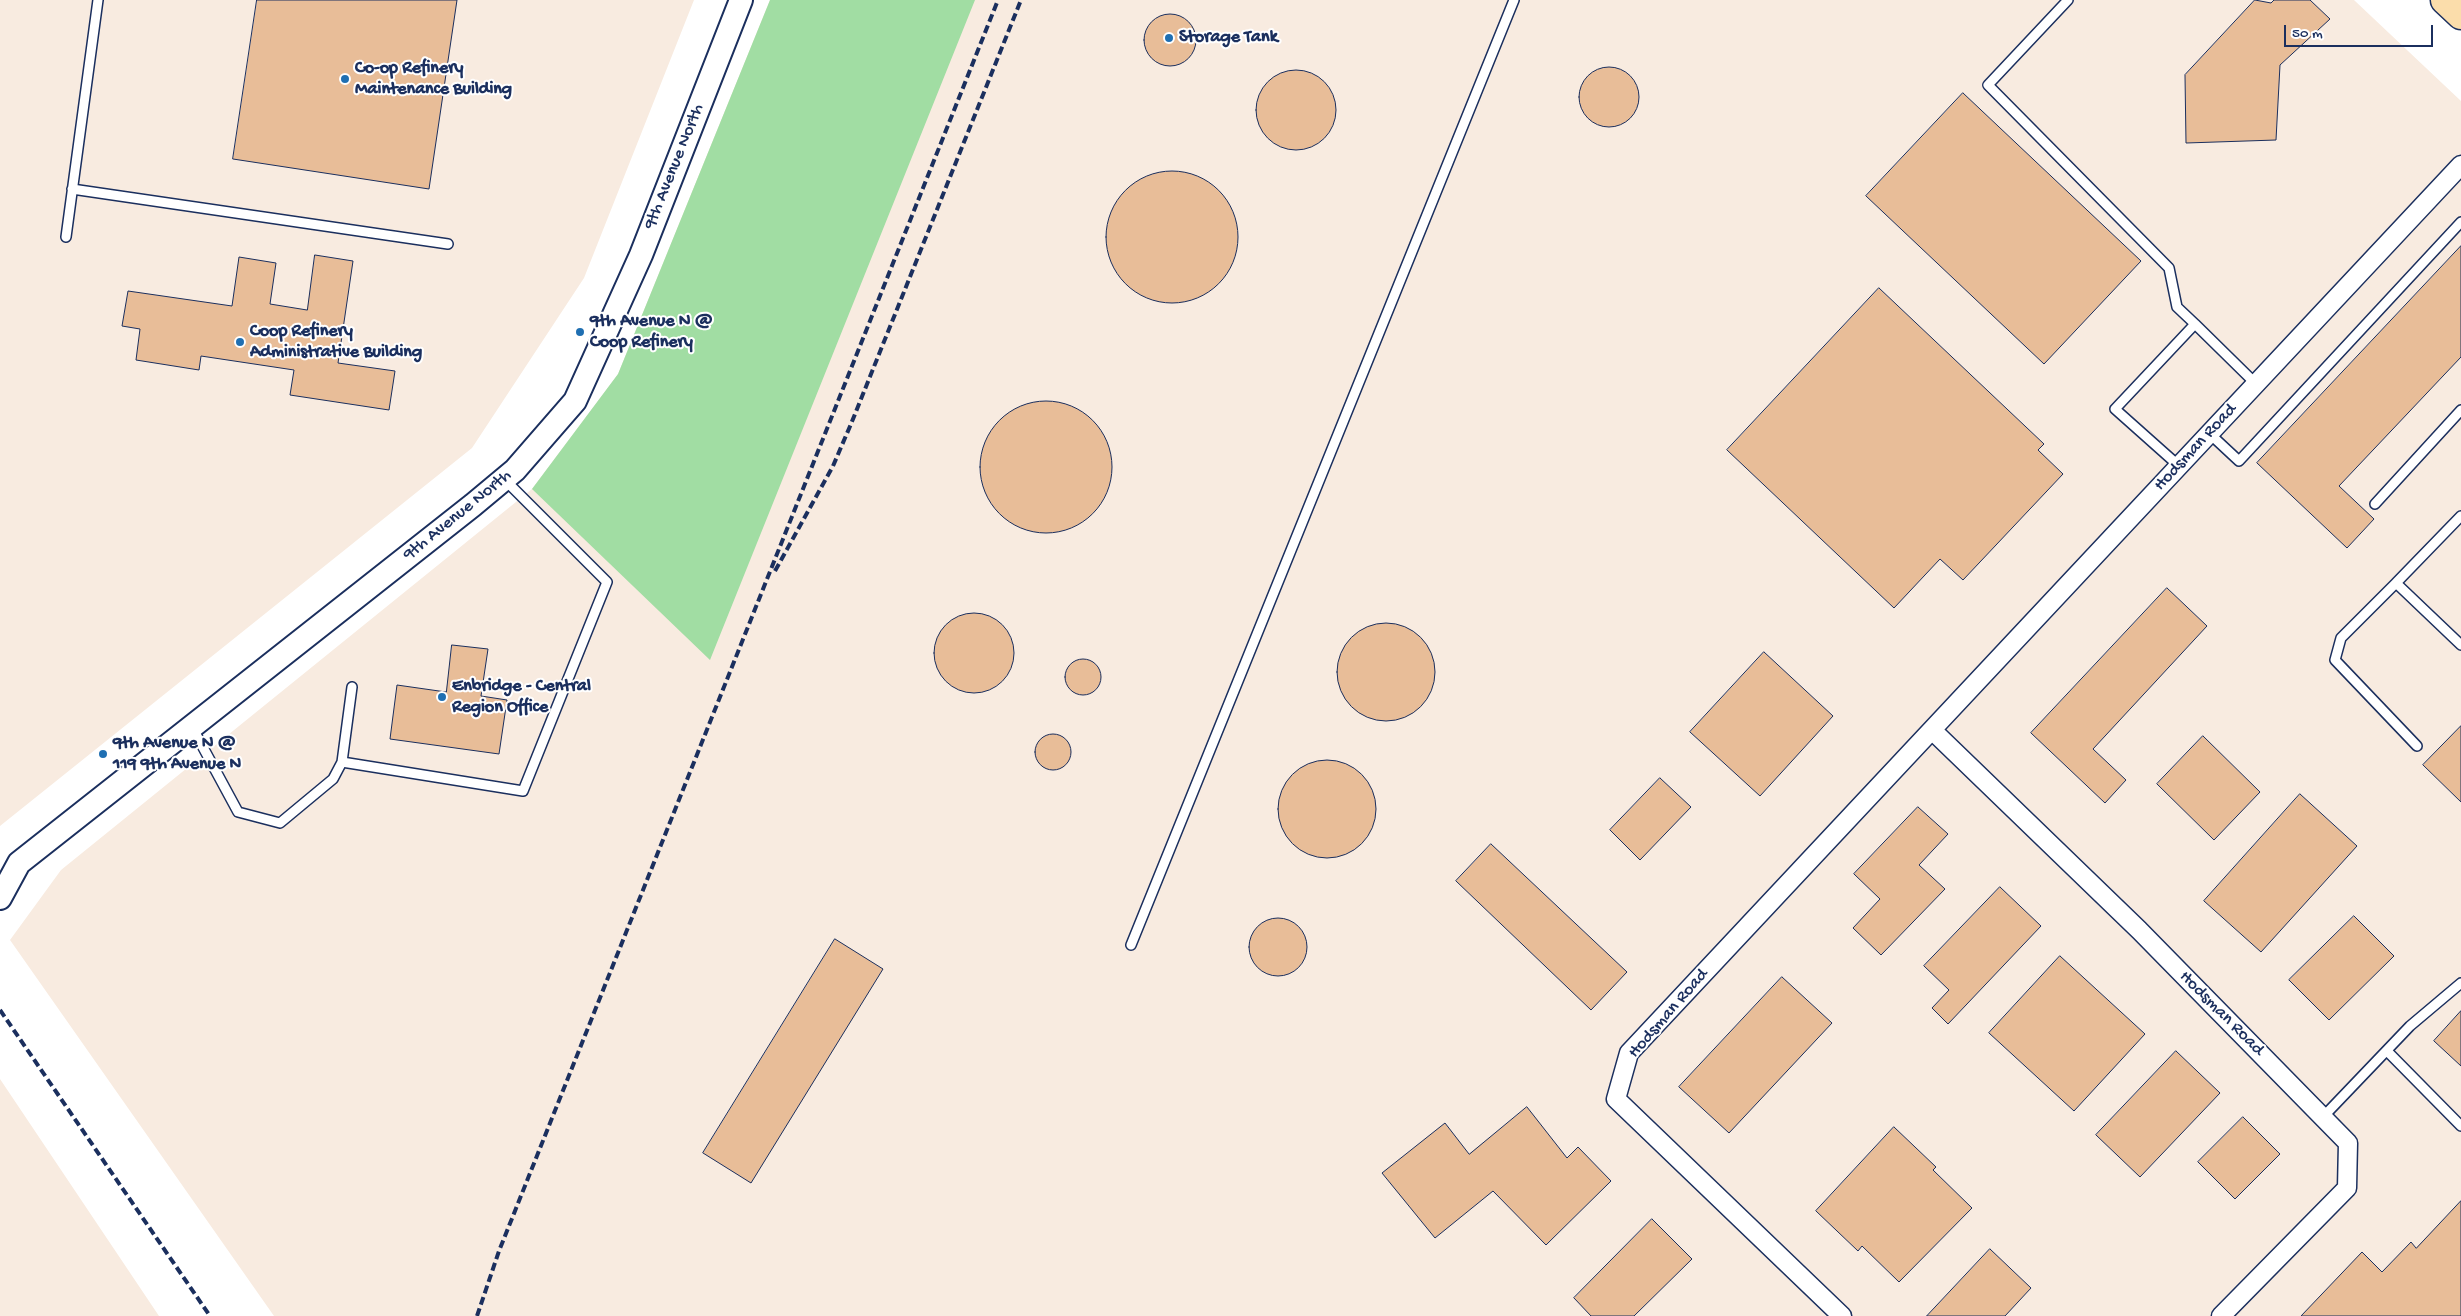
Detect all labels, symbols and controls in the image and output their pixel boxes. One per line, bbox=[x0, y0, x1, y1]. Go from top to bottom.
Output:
scale bar bbox=[2286, 15, 2435, 47]
text: 50 m bbox=[2292, 25, 2323, 43]
place label: Storage Tank bbox=[1179, 27, 1278, 49]
marker: Storage Tank bbox=[1163, 32, 1175, 44]
place label: Co-op Refinery Maintenance Building bbox=[355, 58, 512, 100]
marker: Co-op Refinery Maintenance Building bbox=[339, 73, 351, 85]
street label: 9th Avenue North bbox=[640, 101, 710, 233]
place label: 9th Avenue N @ Coop Refinery bbox=[590, 311, 712, 354]
place label: Coop Refinery Administrative Building bbox=[250, 321, 422, 364]
marker: 9th Avenue N @ Coop Refinery bbox=[574, 326, 586, 338]
marker: Coop Refinery Administrative Building bbox=[234, 336, 246, 348]
street label: Hodsman Road bbox=[2150, 400, 2242, 496]
street label: 9th Avenue North bbox=[399, 466, 517, 566]
place label: Enbridge - Central Region Office bbox=[452, 676, 591, 719]
marker: Enbridge - Central Region Office bbox=[436, 691, 448, 703]
place label: 9th Avenue N @ 119 9th Avenue N bbox=[113, 733, 241, 776]
marker: 9th Avenue N @ 119 9th Avenue N bbox=[97, 748, 109, 760]
street label: Hodsman Road bbox=[1624, 965, 1714, 1063]
street label: Hodsman Road bbox=[2174, 967, 2268, 1061]

